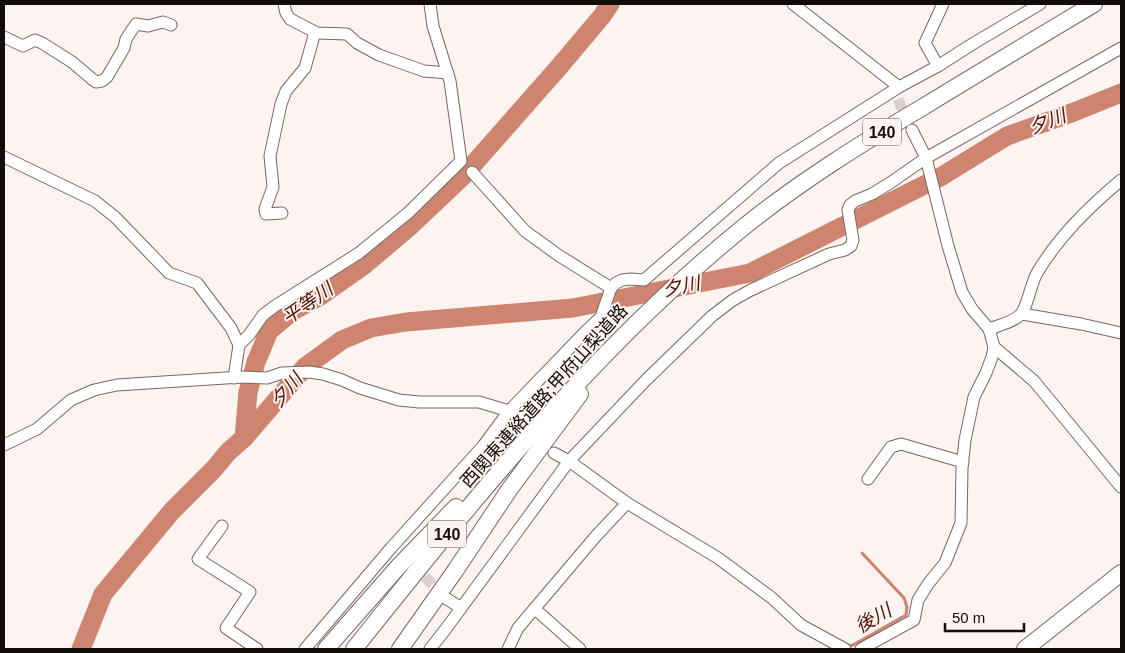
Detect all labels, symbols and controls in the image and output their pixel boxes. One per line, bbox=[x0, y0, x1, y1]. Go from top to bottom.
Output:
water label: 夕川 bbox=[1026, 104, 1071, 138]
road number: 140 bbox=[863, 118, 901, 146]
water label: 夕川 bbox=[660, 272, 704, 300]
water label: 平等川 bbox=[278, 277, 338, 328]
street label: 西関東連絡道路;甲府山梨道路 bbox=[457, 301, 631, 491]
water label: 夕川 bbox=[266, 368, 308, 412]
road number: 140 bbox=[428, 520, 466, 548]
water label: 後川 bbox=[852, 599, 897, 637]
scale bar bbox=[945, 600, 1024, 632]
text: 50 m bbox=[952, 609, 985, 626]

